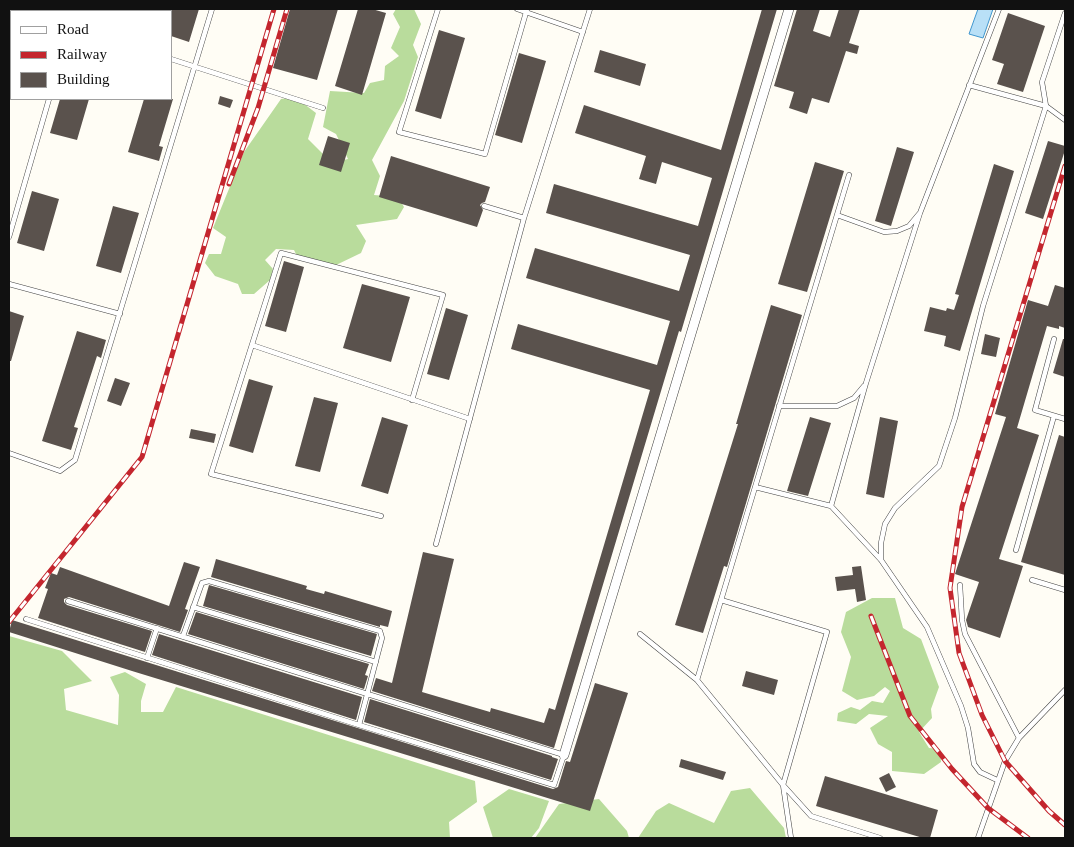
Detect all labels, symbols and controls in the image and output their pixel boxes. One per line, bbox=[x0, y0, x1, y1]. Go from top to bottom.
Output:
legend bbox=[10, 10, 172, 100]
text: Road bbox=[57, 21, 89, 37]
text: Railway bbox=[57, 46, 107, 62]
text: Building bbox=[57, 71, 110, 87]

